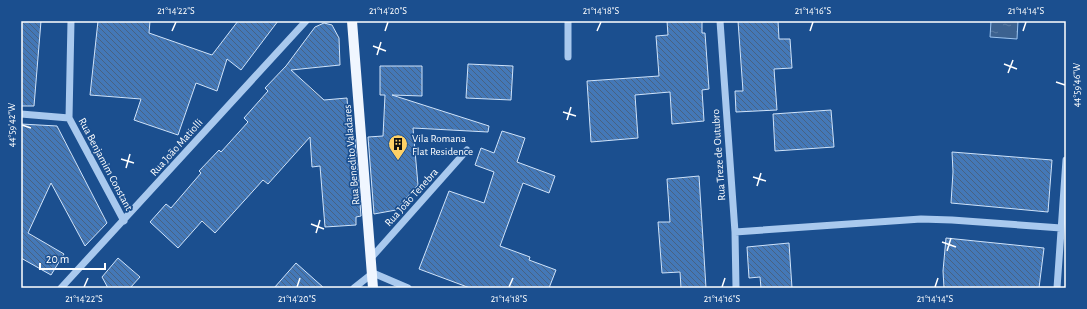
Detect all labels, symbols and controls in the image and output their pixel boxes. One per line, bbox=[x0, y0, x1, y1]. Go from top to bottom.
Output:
text: 21°14'22"S bbox=[157, 6, 195, 16]
text: 21°14'20"S bbox=[369, 6, 407, 16]
text: 21°14'18"S bbox=[583, 6, 620, 16]
text: 21°14'16"S bbox=[795, 6, 832, 16]
text: 21°14'14"S bbox=[1008, 6, 1045, 16]
text: 44°59'46"W bbox=[1072, 63, 1082, 107]
text: 44°59'42"W bbox=[7, 103, 17, 147]
street label: Rua Benedito Valadares bbox=[342, 104, 361, 206]
street label: Rua Treze de Outubro bbox=[710, 109, 727, 201]
street label: Rua Benjamim Constant bbox=[76, 116, 135, 213]
street label: Rua João Matiolli bbox=[148, 117, 205, 178]
building icon: Vila Romana Flat Residence bbox=[387, 133, 409, 161]
place label: Vila Romana Flat Residence bbox=[412, 133, 473, 157]
street label: Rua João Tenebra bbox=[383, 166, 440, 228]
scale bar bbox=[40, 245, 105, 271]
text: 20 m bbox=[46, 253, 69, 265]
text: 21°14'22"S bbox=[65, 294, 103, 304]
text: 21°14'20"S bbox=[278, 294, 316, 304]
text: 21°14'18"S bbox=[491, 294, 528, 304]
text: 21°14'16"S bbox=[704, 294, 741, 304]
text: 21°14'14"S bbox=[917, 294, 954, 304]

